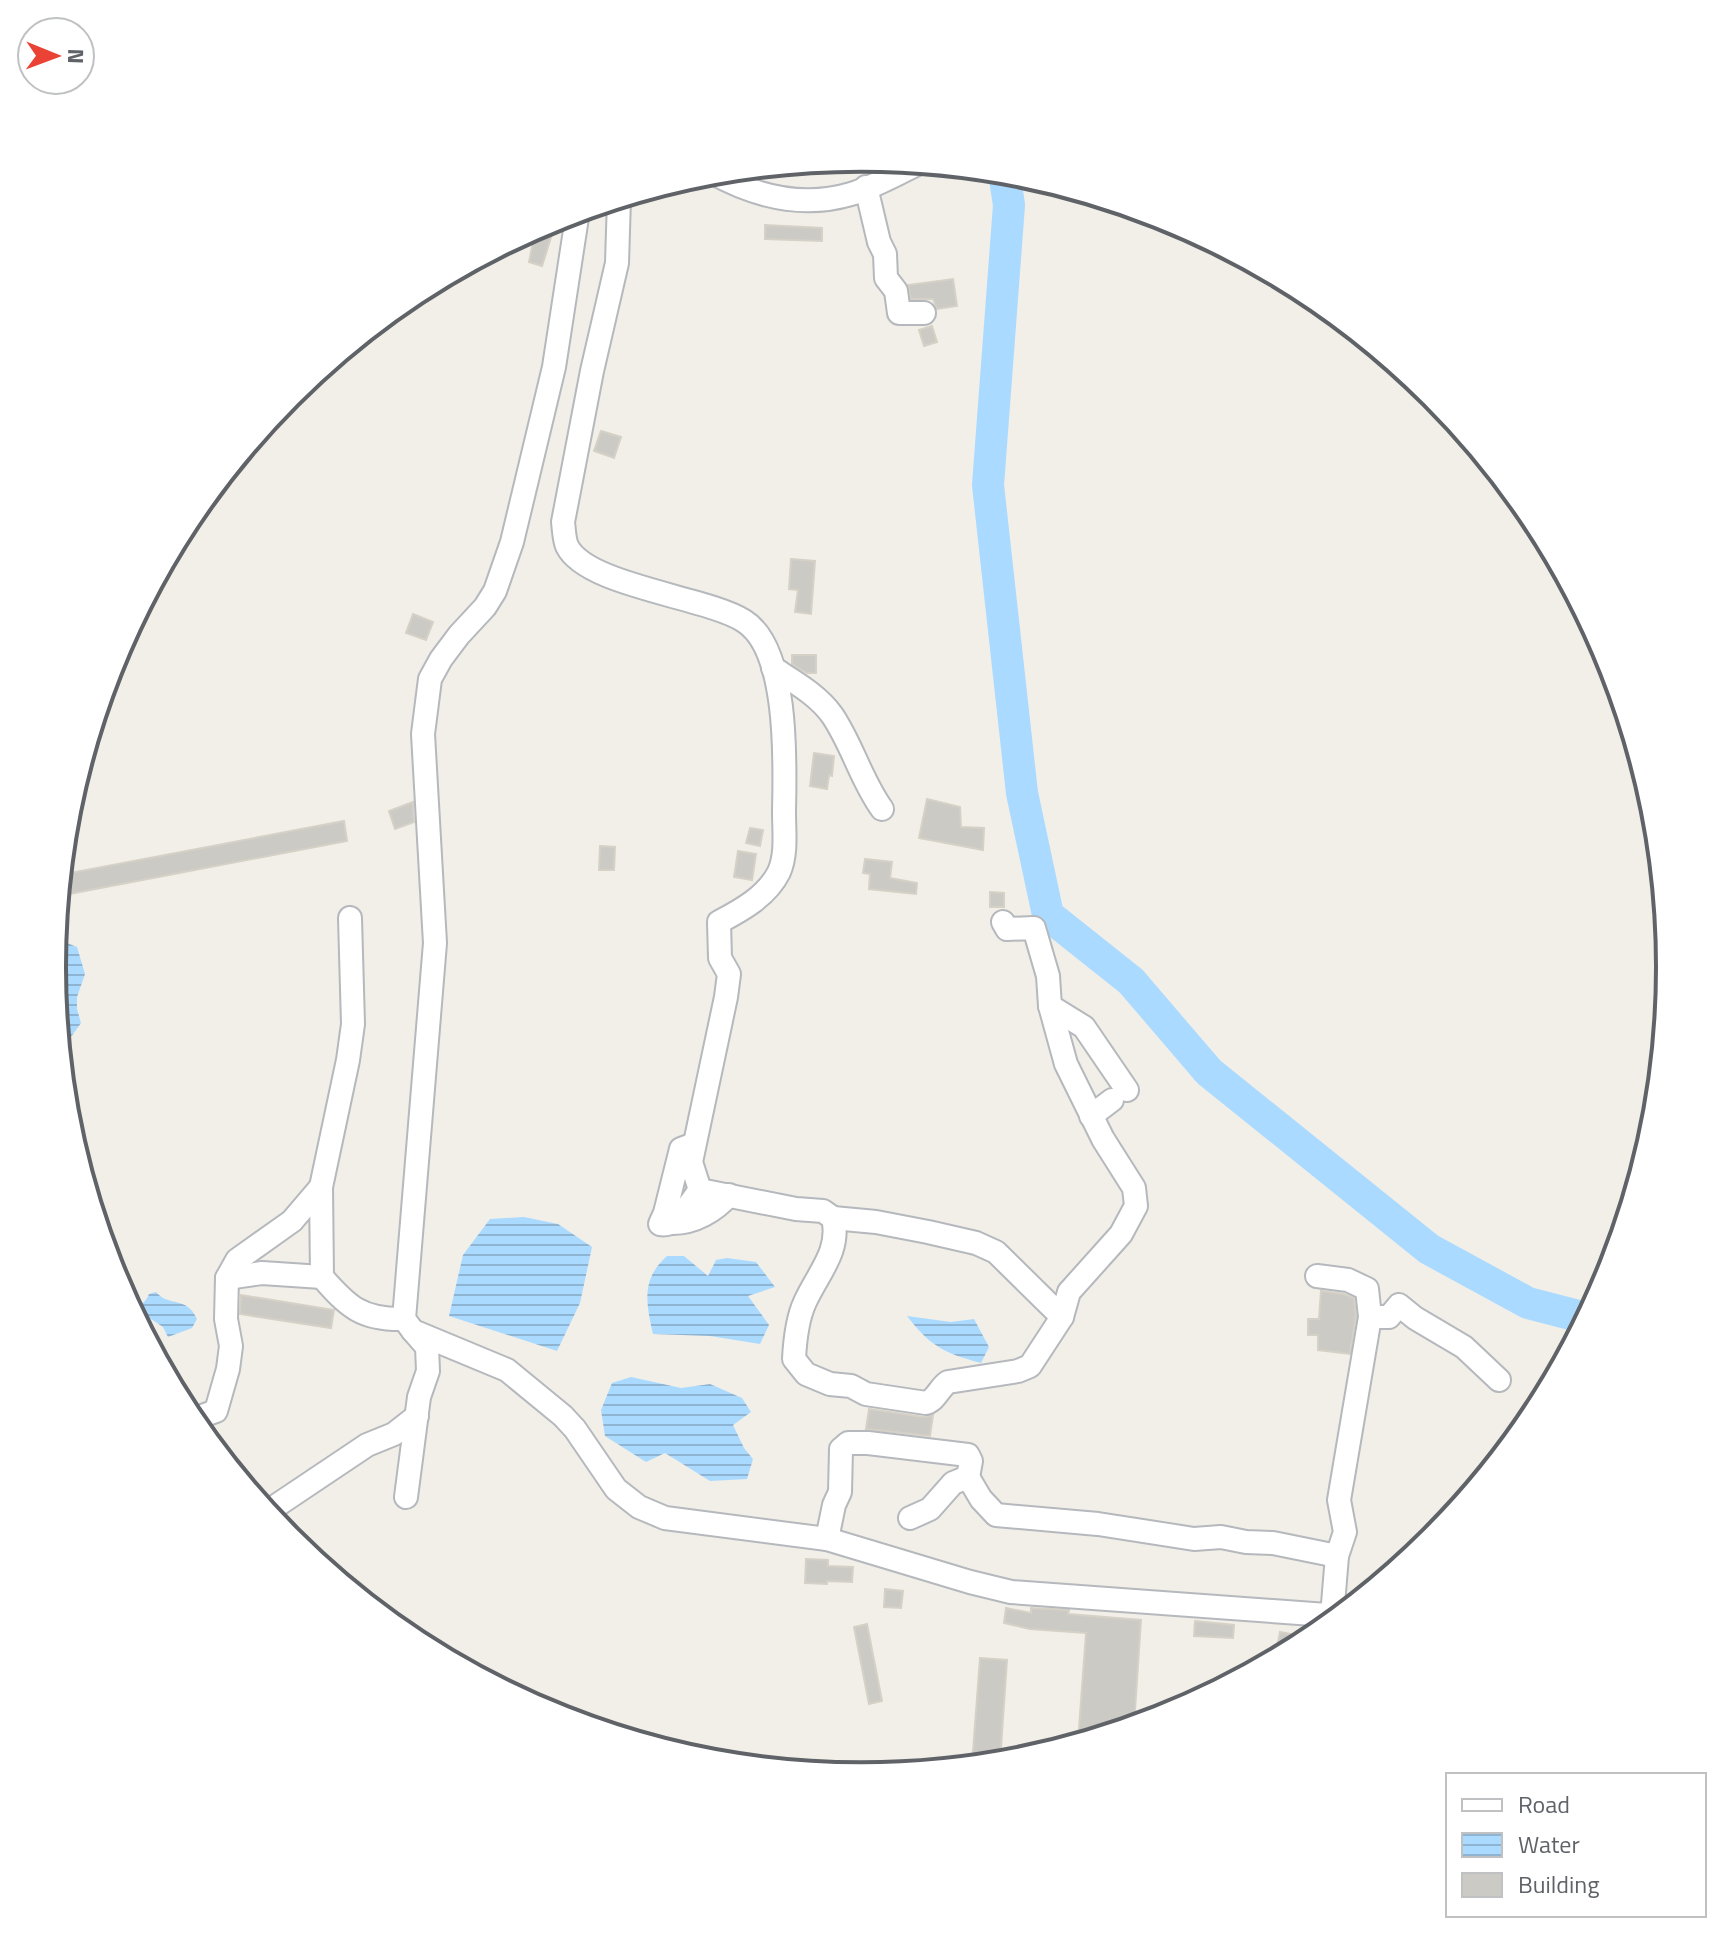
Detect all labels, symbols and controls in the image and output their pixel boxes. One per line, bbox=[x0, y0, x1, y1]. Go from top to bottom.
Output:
north arrow bbox=[16, 16, 96, 96]
text: N bbox=[59, 48, 93, 64]
legend bbox=[1446, 1773, 1706, 1917]
text: Road bbox=[1518, 1786, 1570, 1822]
text: Water bbox=[1518, 1826, 1580, 1862]
text: Building bbox=[1518, 1866, 1600, 1902]

